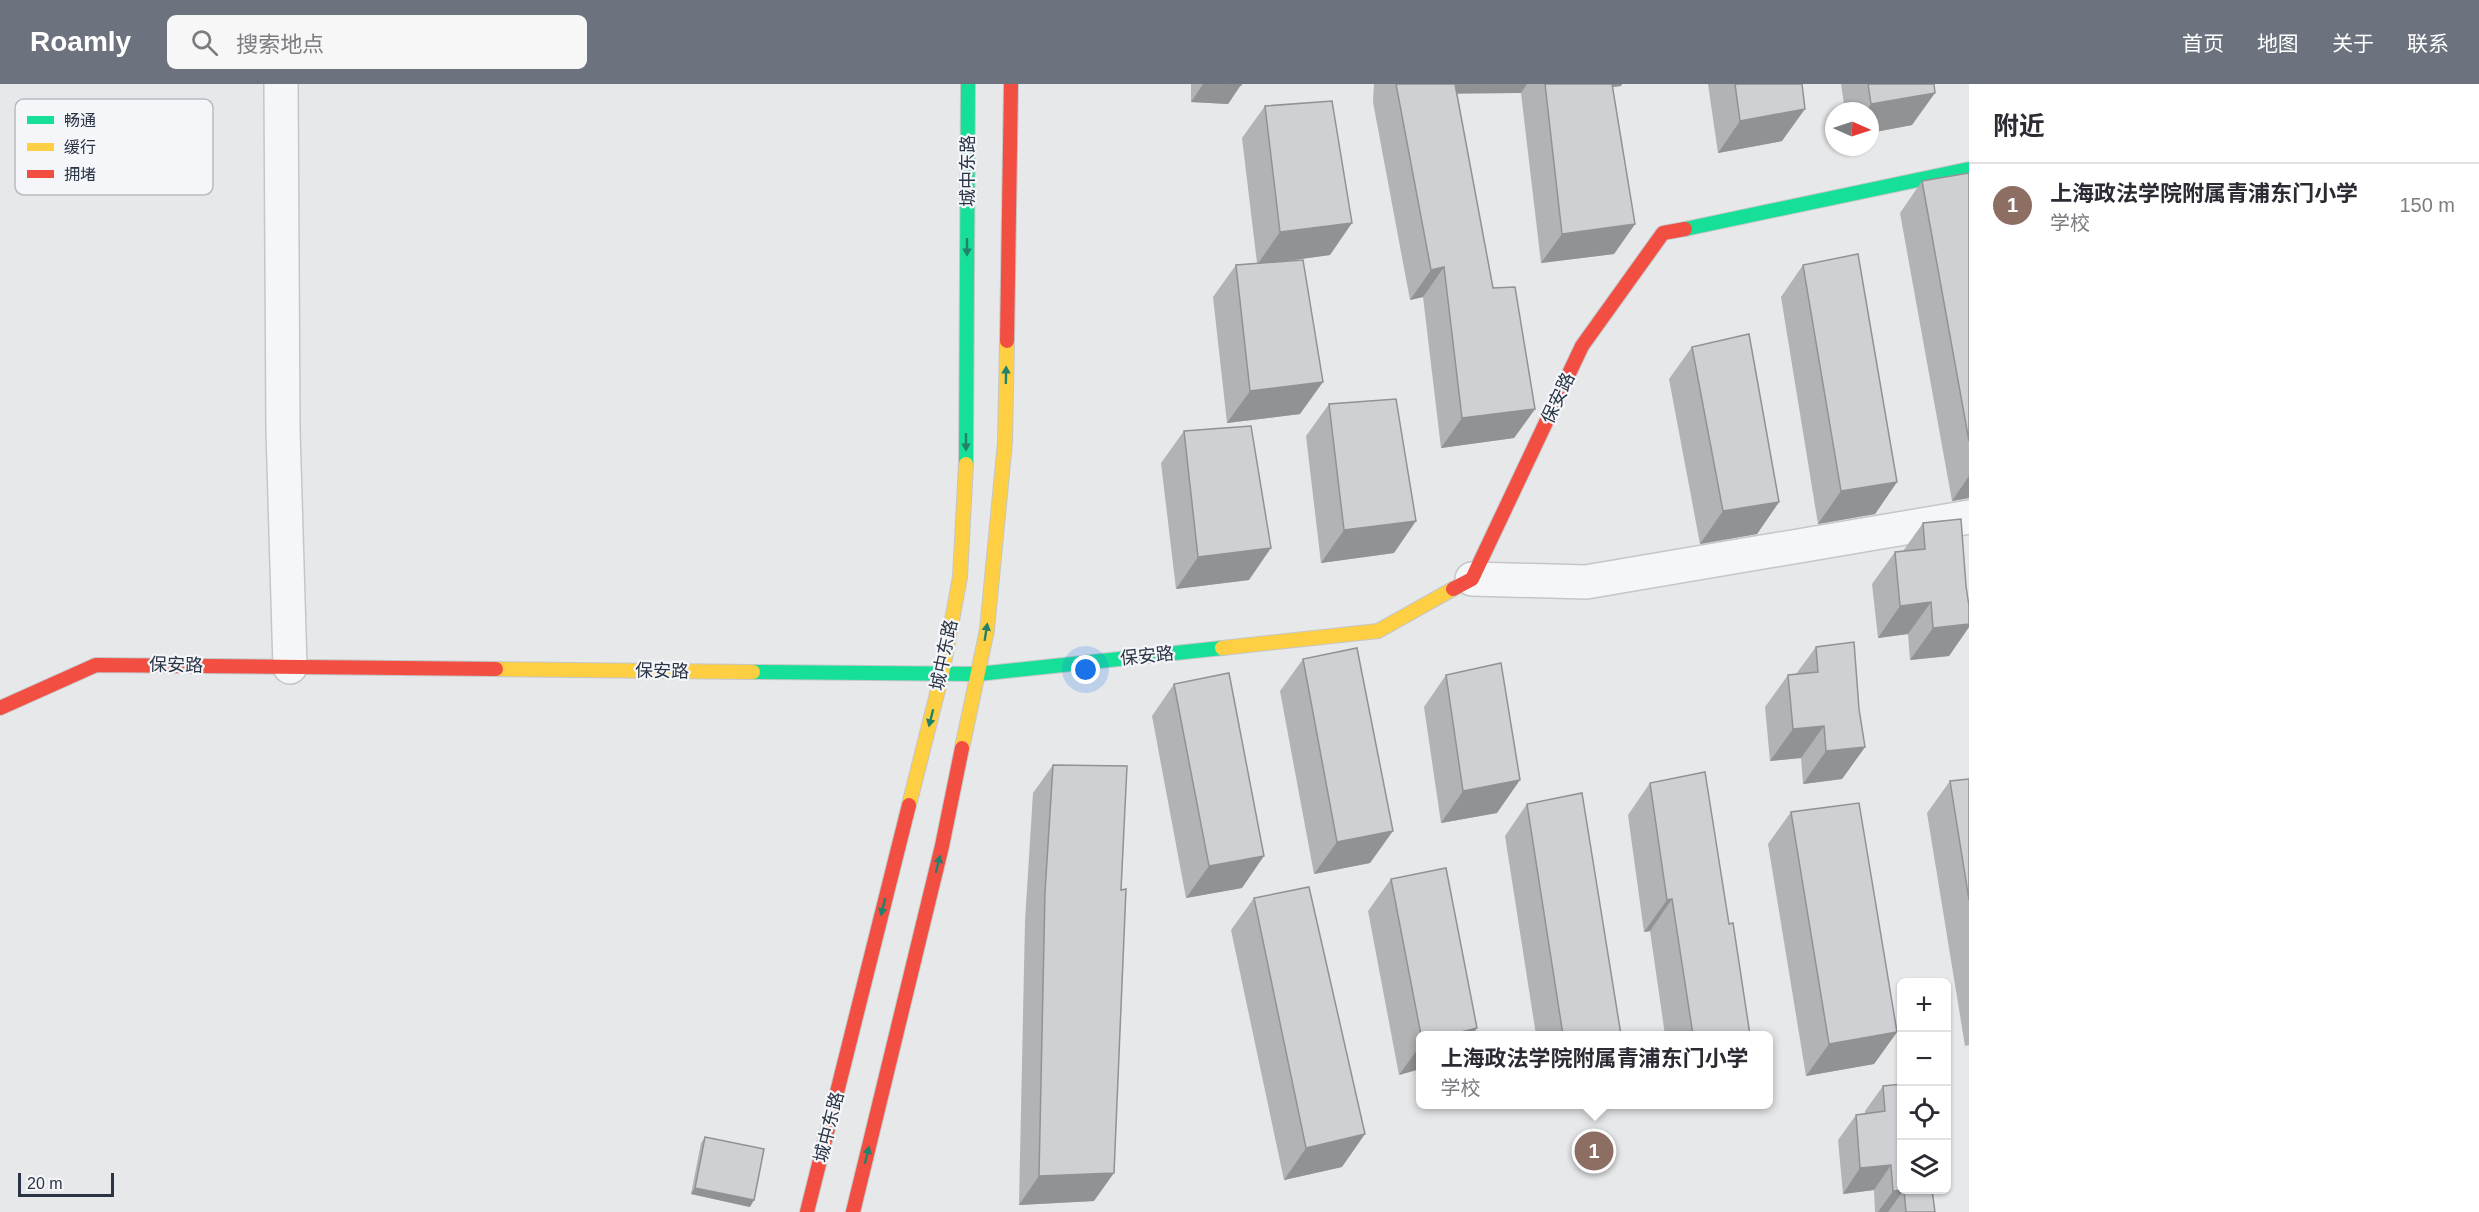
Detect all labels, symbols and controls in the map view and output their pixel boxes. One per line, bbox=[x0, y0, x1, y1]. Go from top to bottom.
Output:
search box bbox=[167, 15, 587, 69]
text: Roamly bbox=[30, 26, 131, 57]
icon: search bbox=[188, 26, 221, 59]
text: 搜索地点 bbox=[236, 32, 324, 57]
text: 首页 bbox=[2182, 32, 2224, 55]
text: 地图 bbox=[2257, 32, 2299, 55]
text: 关于 bbox=[2332, 32, 2374, 55]
text: 联系 bbox=[2407, 32, 2449, 55]
legend bbox=[15, 99, 213, 195]
north arrow bbox=[1825, 102, 1879, 156]
text: 附近 bbox=[1993, 111, 2045, 141]
text: 畅通 bbox=[64, 112, 96, 129]
street label: 城中东路 bbox=[958, 135, 978, 207]
text: 缓行 bbox=[64, 139, 96, 156]
text: 拥堵 bbox=[64, 166, 96, 183]
text: 上海政法学院附属青浦东门小学 bbox=[2050, 181, 2358, 206]
text: 1 bbox=[2007, 194, 2018, 216]
text: 150 m bbox=[2399, 194, 2455, 216]
text: 学校 bbox=[2050, 212, 2090, 234]
one-way arrow bbox=[962, 238, 972, 257]
one-way arrow bbox=[1002, 365, 1011, 384]
street label: 保安路 bbox=[1538, 369, 1578, 427]
one-way arrow bbox=[961, 433, 971, 452]
street label: 城中东路 bbox=[927, 618, 961, 692]
one-way arrow bbox=[982, 622, 991, 641]
street label: 保安路 bbox=[1119, 643, 1175, 669]
street label: 保安路 bbox=[149, 655, 203, 675]
your location bbox=[1071, 655, 1100, 684]
street label: 保安路 bbox=[635, 661, 689, 681]
one-way arrow bbox=[925, 709, 935, 727]
one-way arrow bbox=[933, 854, 943, 873]
one-way arrow bbox=[878, 898, 888, 917]
map controls bbox=[1897, 978, 1951, 1194]
button: + bbox=[1897, 978, 1951, 1032]
popup bbox=[1416, 1031, 1773, 1109]
button: − bbox=[1897, 1032, 1951, 1086]
text: 上海政法学院附属青浦东门小学 bbox=[1440, 1046, 1749, 1071]
text: 学校 bbox=[1440, 1077, 1480, 1099]
button: locate bbox=[1897, 1086, 1951, 1140]
street label: 城中东路 bbox=[811, 1090, 847, 1164]
pin: 1 bbox=[1574, 1128, 1614, 1174]
button: layers bbox=[1897, 1140, 1951, 1194]
one-way arrow bbox=[862, 1146, 872, 1164]
scale bar bbox=[18, 1170, 114, 1198]
text: 20 m bbox=[27, 1175, 63, 1192]

